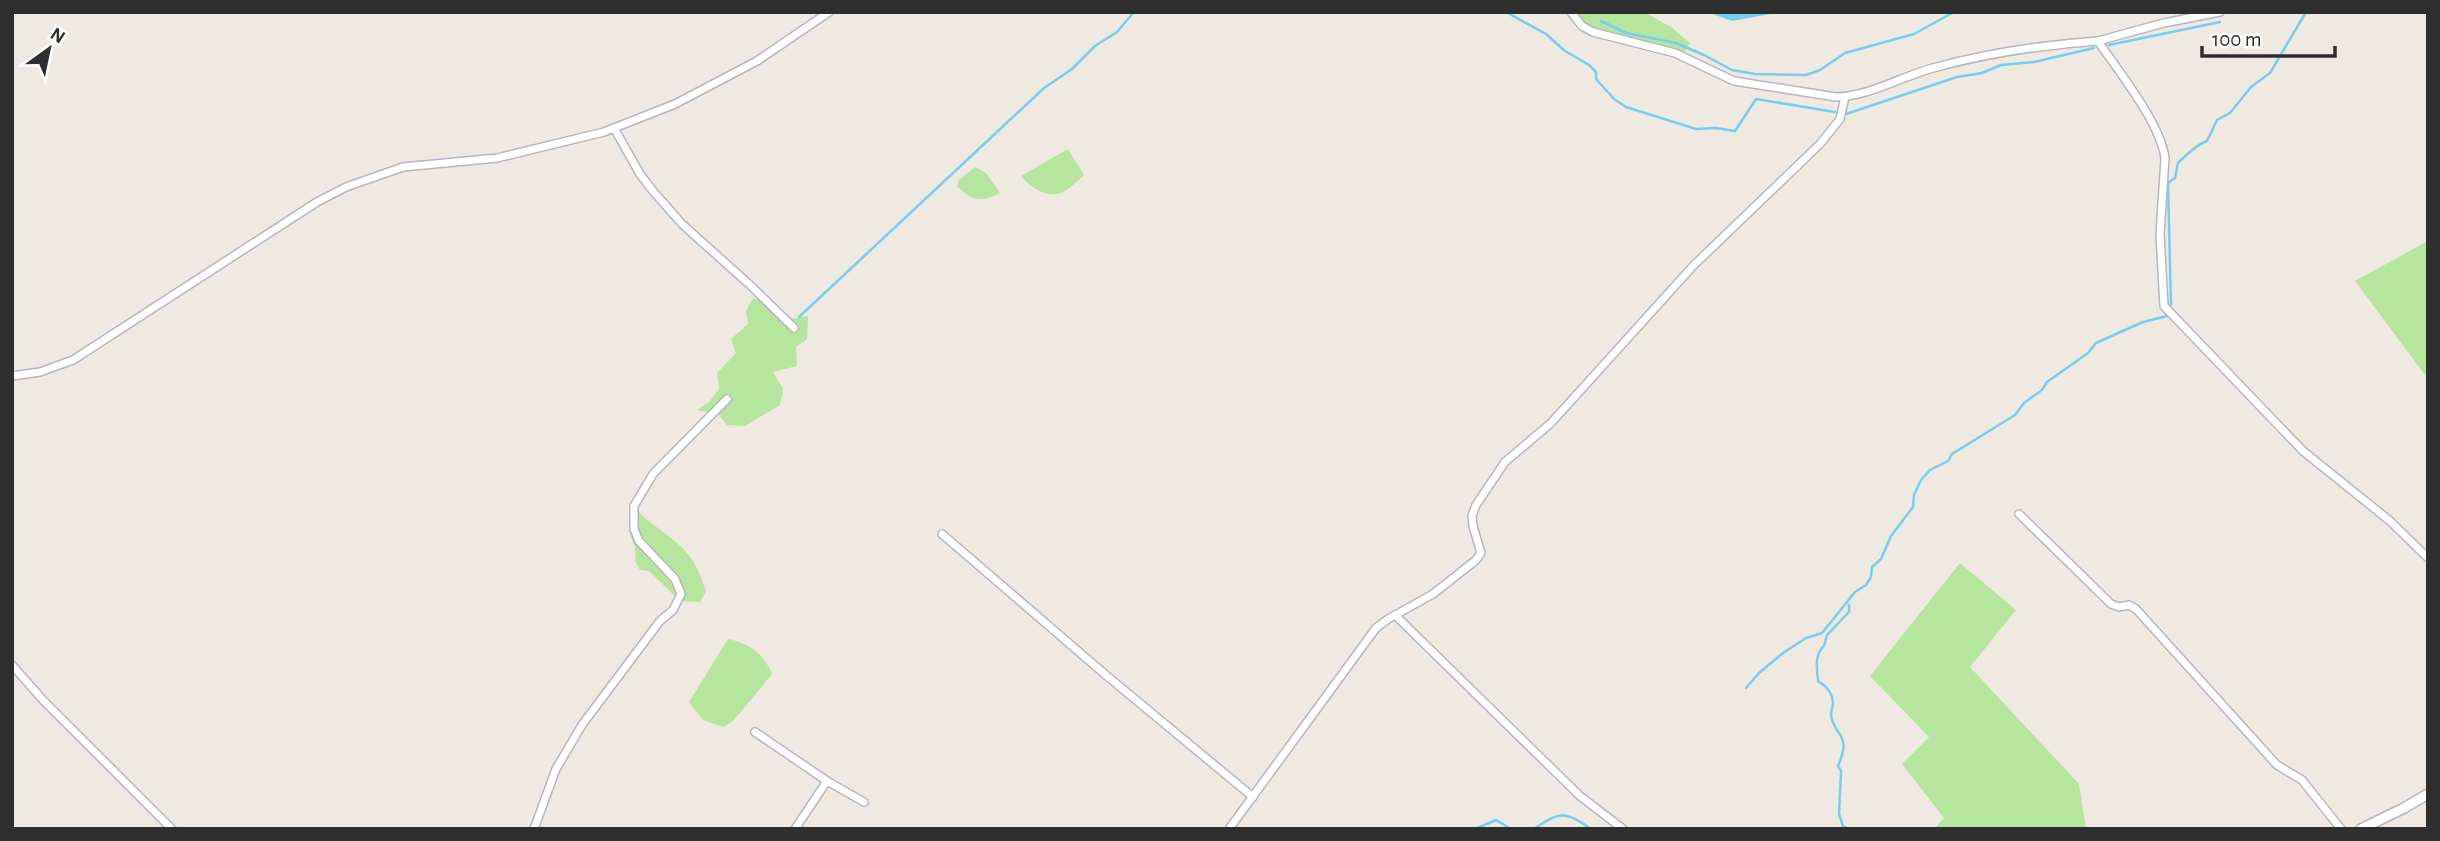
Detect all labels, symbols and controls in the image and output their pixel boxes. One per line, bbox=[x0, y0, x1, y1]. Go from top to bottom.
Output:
north arrow bbox=[14, 14, 84, 84]
scale bar bbox=[2202, 14, 2335, 58]
text: N bbox=[47, 24, 68, 48]
text: 100 m bbox=[2212, 29, 2262, 50]

